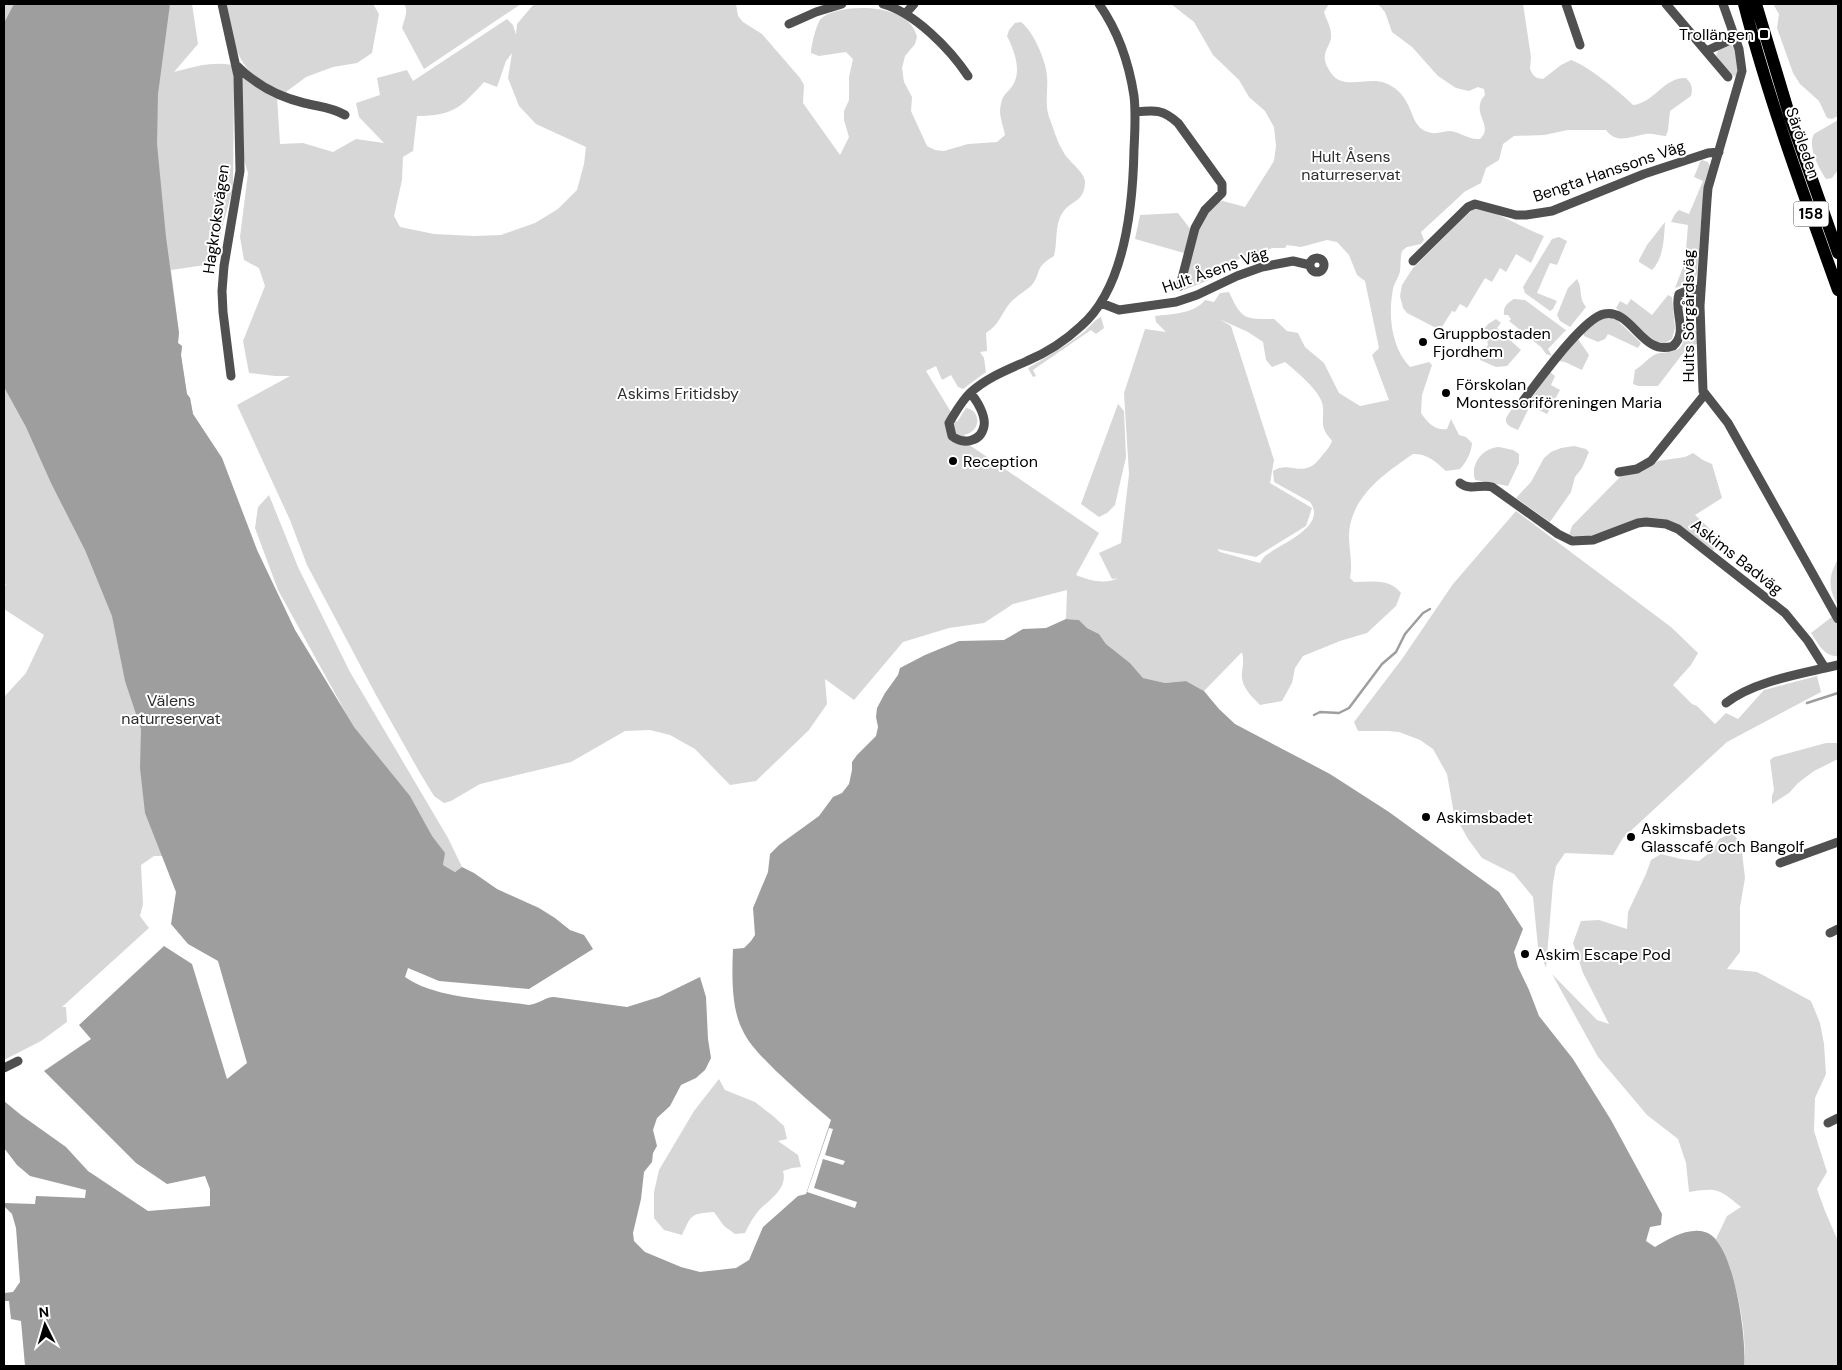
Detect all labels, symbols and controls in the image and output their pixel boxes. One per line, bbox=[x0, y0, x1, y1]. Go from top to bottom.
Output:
place label: Trollängen bbox=[1679, 24, 1754, 45]
marker: Trollängen bbox=[1758, 28, 1770, 40]
street label: Säröleden bbox=[1781, 105, 1825, 181]
street label: Bengta Hanssons Väg bbox=[1530, 135, 1688, 207]
park label: Hult Åsens naturreservat bbox=[1301, 146, 1401, 185]
street label: Hagkroksvägen bbox=[198, 163, 234, 275]
road number: 158 bbox=[1794, 202, 1828, 226]
street label: Hult Åsens Väg bbox=[1159, 242, 1271, 298]
street label: Hults Sörgårdsväg bbox=[1678, 249, 1699, 383]
place label: Gruppbostaden Fjordhem bbox=[1433, 323, 1551, 362]
marker: Gruppbostaden Fjordhem bbox=[1417, 336, 1429, 348]
place label: Förskolan Montessoriföreningen Maria bbox=[1456, 374, 1662, 413]
park label: Askims Fritidsby bbox=[617, 383, 739, 404]
marker: Förskolan Montessoriföreningen Maria bbox=[1440, 387, 1452, 399]
place label: Reception bbox=[963, 451, 1038, 472]
marker: Reception bbox=[947, 455, 959, 467]
street label: Askims Badväg bbox=[1687, 515, 1787, 600]
park label: Välens naturreservat bbox=[121, 690, 221, 729]
place label: Askimsbadet bbox=[1436, 807, 1533, 828]
marker: Askimsbadet bbox=[1420, 811, 1432, 823]
place label: Askimsbadets Glasscafé och Bangolf bbox=[1641, 818, 1805, 857]
marker: Askimsbadets Glasscafé och Bangolf bbox=[1625, 831, 1637, 843]
place label: Askim Escape Pod bbox=[1535, 944, 1671, 965]
marker: Askim Escape Pod bbox=[1519, 948, 1531, 960]
north arrow bbox=[20, 1300, 70, 1350]
text: N bbox=[38, 1303, 50, 1321]

